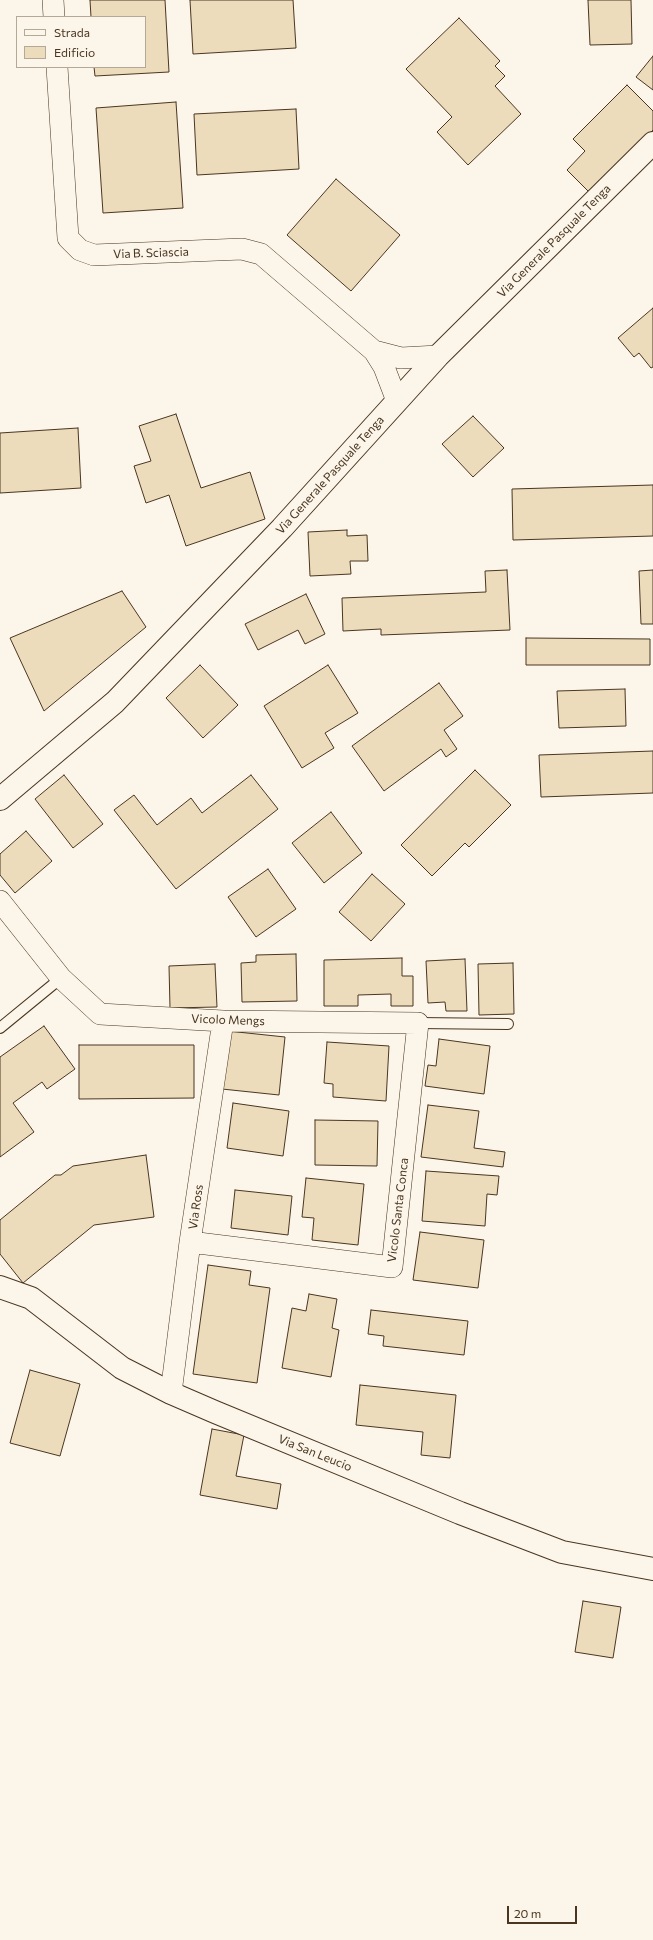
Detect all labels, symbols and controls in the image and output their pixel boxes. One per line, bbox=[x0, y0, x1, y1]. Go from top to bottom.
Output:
legend bbox=[16, 16, 146, 68]
text: Strada bbox=[54, 25, 90, 39]
text: Edificio bbox=[54, 45, 95, 59]
street label: Via Generale Pasquale Tenga bbox=[494, 181, 614, 301]
street label: Via B. Sciascia bbox=[113, 244, 189, 262]
street label: Via Generale Pasquale Tenga bbox=[273, 413, 387, 537]
street label: Vicolo Mengs bbox=[191, 1012, 265, 1028]
street label: Vicolo Santa Conca bbox=[384, 1157, 412, 1263]
street label: Via Ross bbox=[186, 1183, 206, 1231]
street label: Via San Leucio bbox=[276, 1432, 354, 1474]
scale bar bbox=[509, 1898, 579, 1924]
text: 20 m bbox=[514, 1906, 541, 1920]

